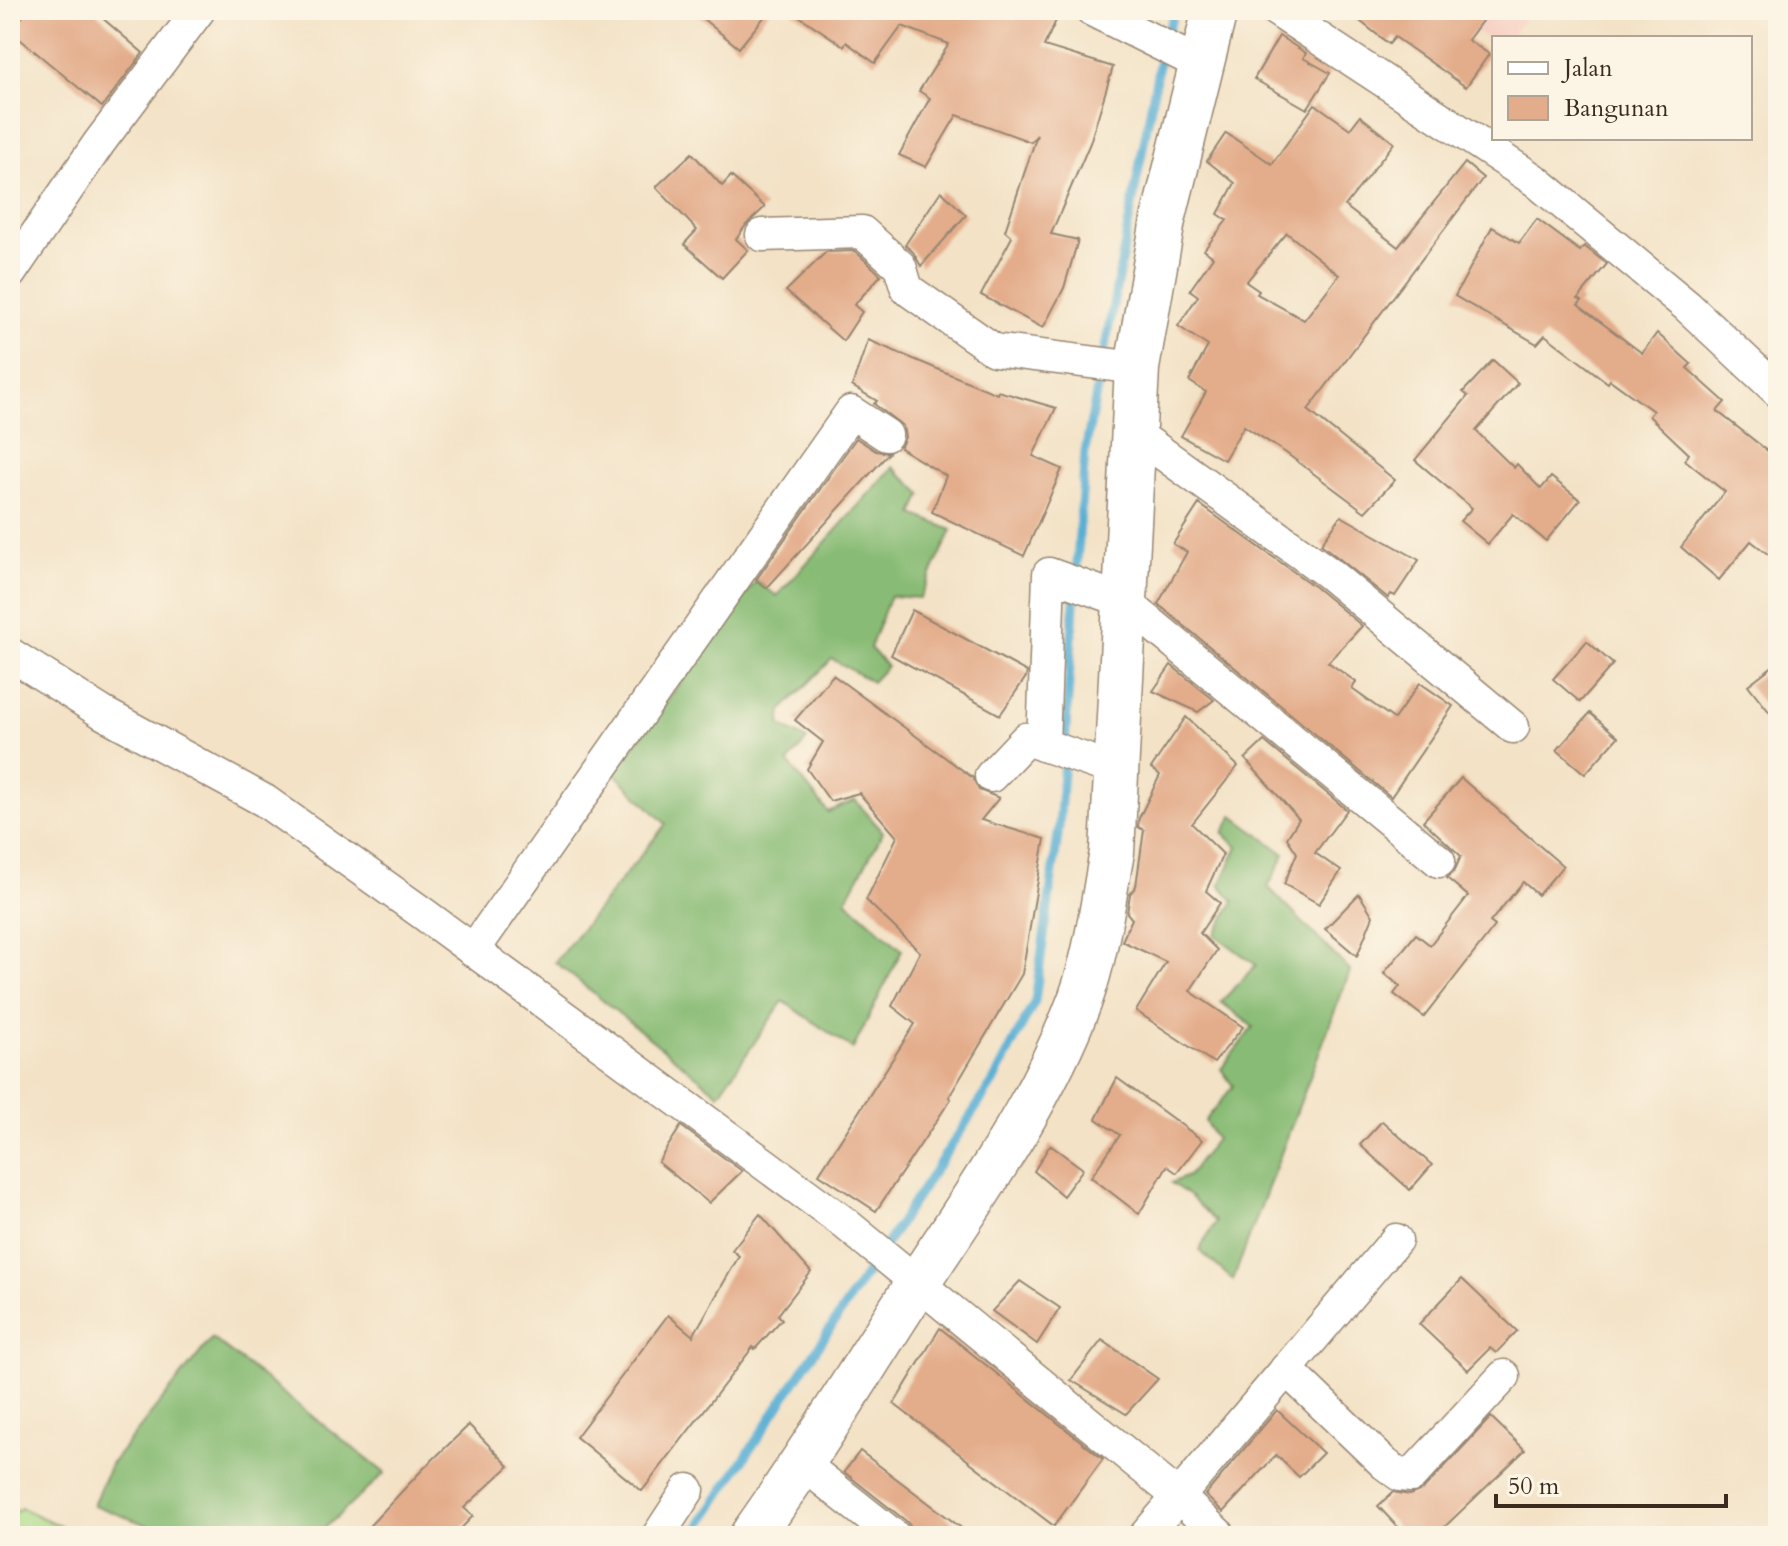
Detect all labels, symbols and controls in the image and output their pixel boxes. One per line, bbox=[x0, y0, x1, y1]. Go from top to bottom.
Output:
legend bbox=[1492, 36, 1752, 140]
text: Jalan bbox=[1561, 52, 1613, 85]
text: Bangunan bbox=[1564, 92, 1669, 125]
scale bar bbox=[1496, 1458, 1726, 1508]
text: 50 m bbox=[1508, 1470, 1560, 1503]

